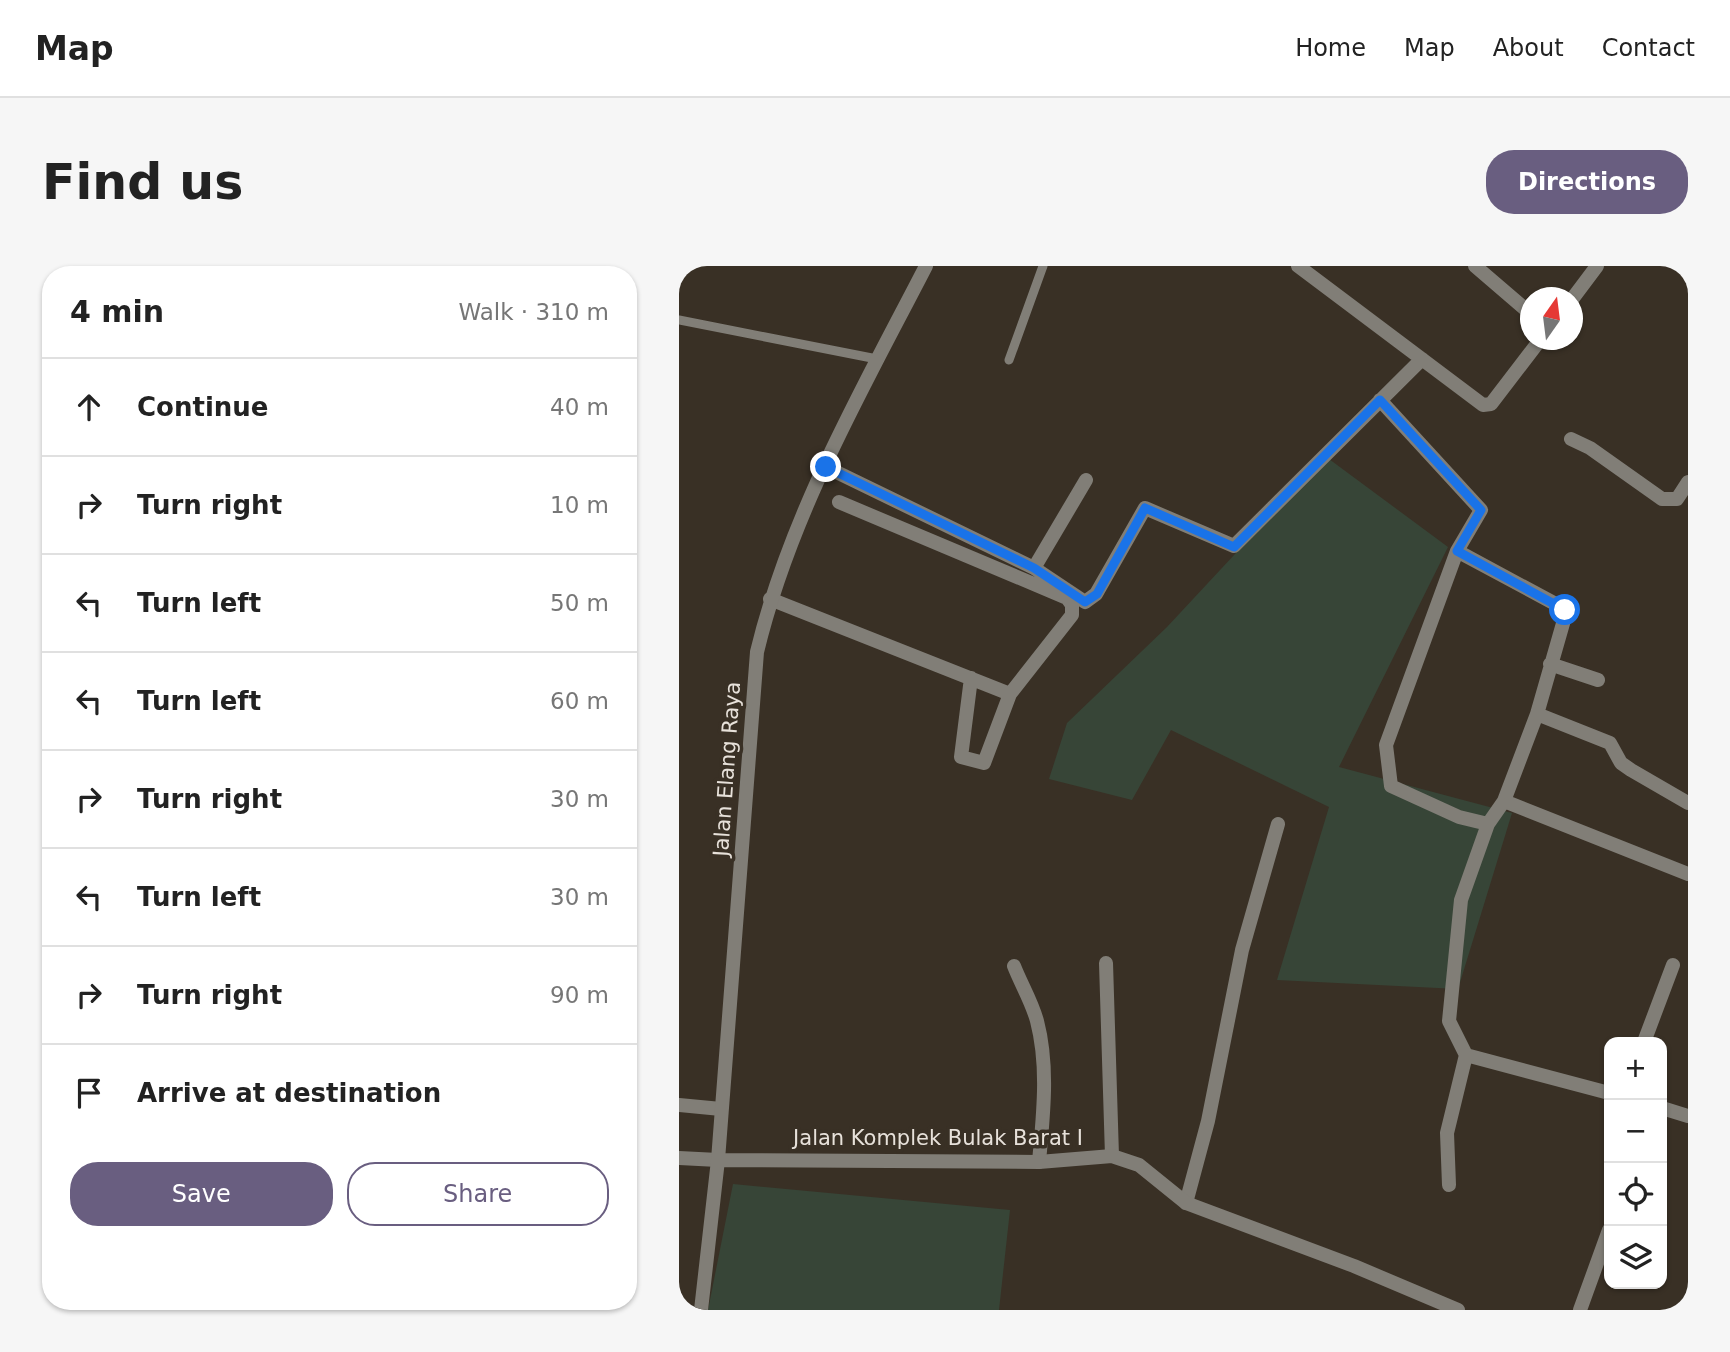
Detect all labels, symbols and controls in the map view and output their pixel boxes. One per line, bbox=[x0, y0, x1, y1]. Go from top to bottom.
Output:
text: Map bbox=[35, 29, 114, 68]
text: Home bbox=[1295, 34, 1366, 62]
text: Map bbox=[1404, 34, 1455, 62]
text: About bbox=[1493, 34, 1564, 62]
text: Contact bbox=[1602, 34, 1695, 62]
button: Directions bbox=[1486, 150, 1688, 214]
text: Find us bbox=[42, 154, 243, 211]
north arrow bbox=[1520, 287, 1583, 350]
text: 4 min bbox=[70, 294, 164, 329]
text: Walk · 310 m bbox=[458, 299, 609, 325]
icon: ahead bbox=[70, 388, 108, 426]
text: Continue bbox=[137, 392, 268, 422]
text: 40 m bbox=[550, 394, 609, 420]
route end bbox=[810, 451, 841, 482]
icon: right bbox=[70, 486, 108, 524]
text: Turn right bbox=[137, 490, 282, 520]
text: 10 m bbox=[550, 492, 609, 518]
icon: left bbox=[70, 584, 108, 622]
text: Turn left bbox=[137, 588, 261, 618]
text: 50 m bbox=[550, 590, 609, 616]
route start bbox=[1549, 594, 1580, 625]
street label: Jalan Elang Raya bbox=[709, 681, 745, 859]
icon: left bbox=[70, 682, 108, 720]
text: Turn left bbox=[137, 686, 261, 716]
text: 60 m bbox=[550, 688, 609, 714]
icon: right bbox=[70, 780, 108, 818]
text: Turn right bbox=[137, 784, 282, 814]
text: 30 m bbox=[550, 786, 609, 812]
icon: left bbox=[70, 878, 108, 916]
text: Turn left bbox=[137, 882, 261, 912]
text: 30 m bbox=[550, 884, 609, 910]
icon: right bbox=[70, 976, 108, 1014]
text: Turn right bbox=[137, 980, 282, 1010]
text: 90 m bbox=[550, 982, 609, 1008]
map controls bbox=[1604, 1037, 1667, 1289]
button: + bbox=[1604, 1037, 1667, 1100]
icon: arrive bbox=[70, 1074, 108, 1112]
text: Arrive at destination bbox=[137, 1078, 441, 1108]
button: − bbox=[1604, 1100, 1667, 1163]
street label: Jalan Komplek Bulak Barat I bbox=[791, 1126, 1083, 1150]
button: Save bbox=[70, 1162, 333, 1226]
button: Share bbox=[347, 1162, 609, 1226]
button: locate bbox=[1604, 1163, 1667, 1226]
button: layers bbox=[1604, 1226, 1667, 1289]

